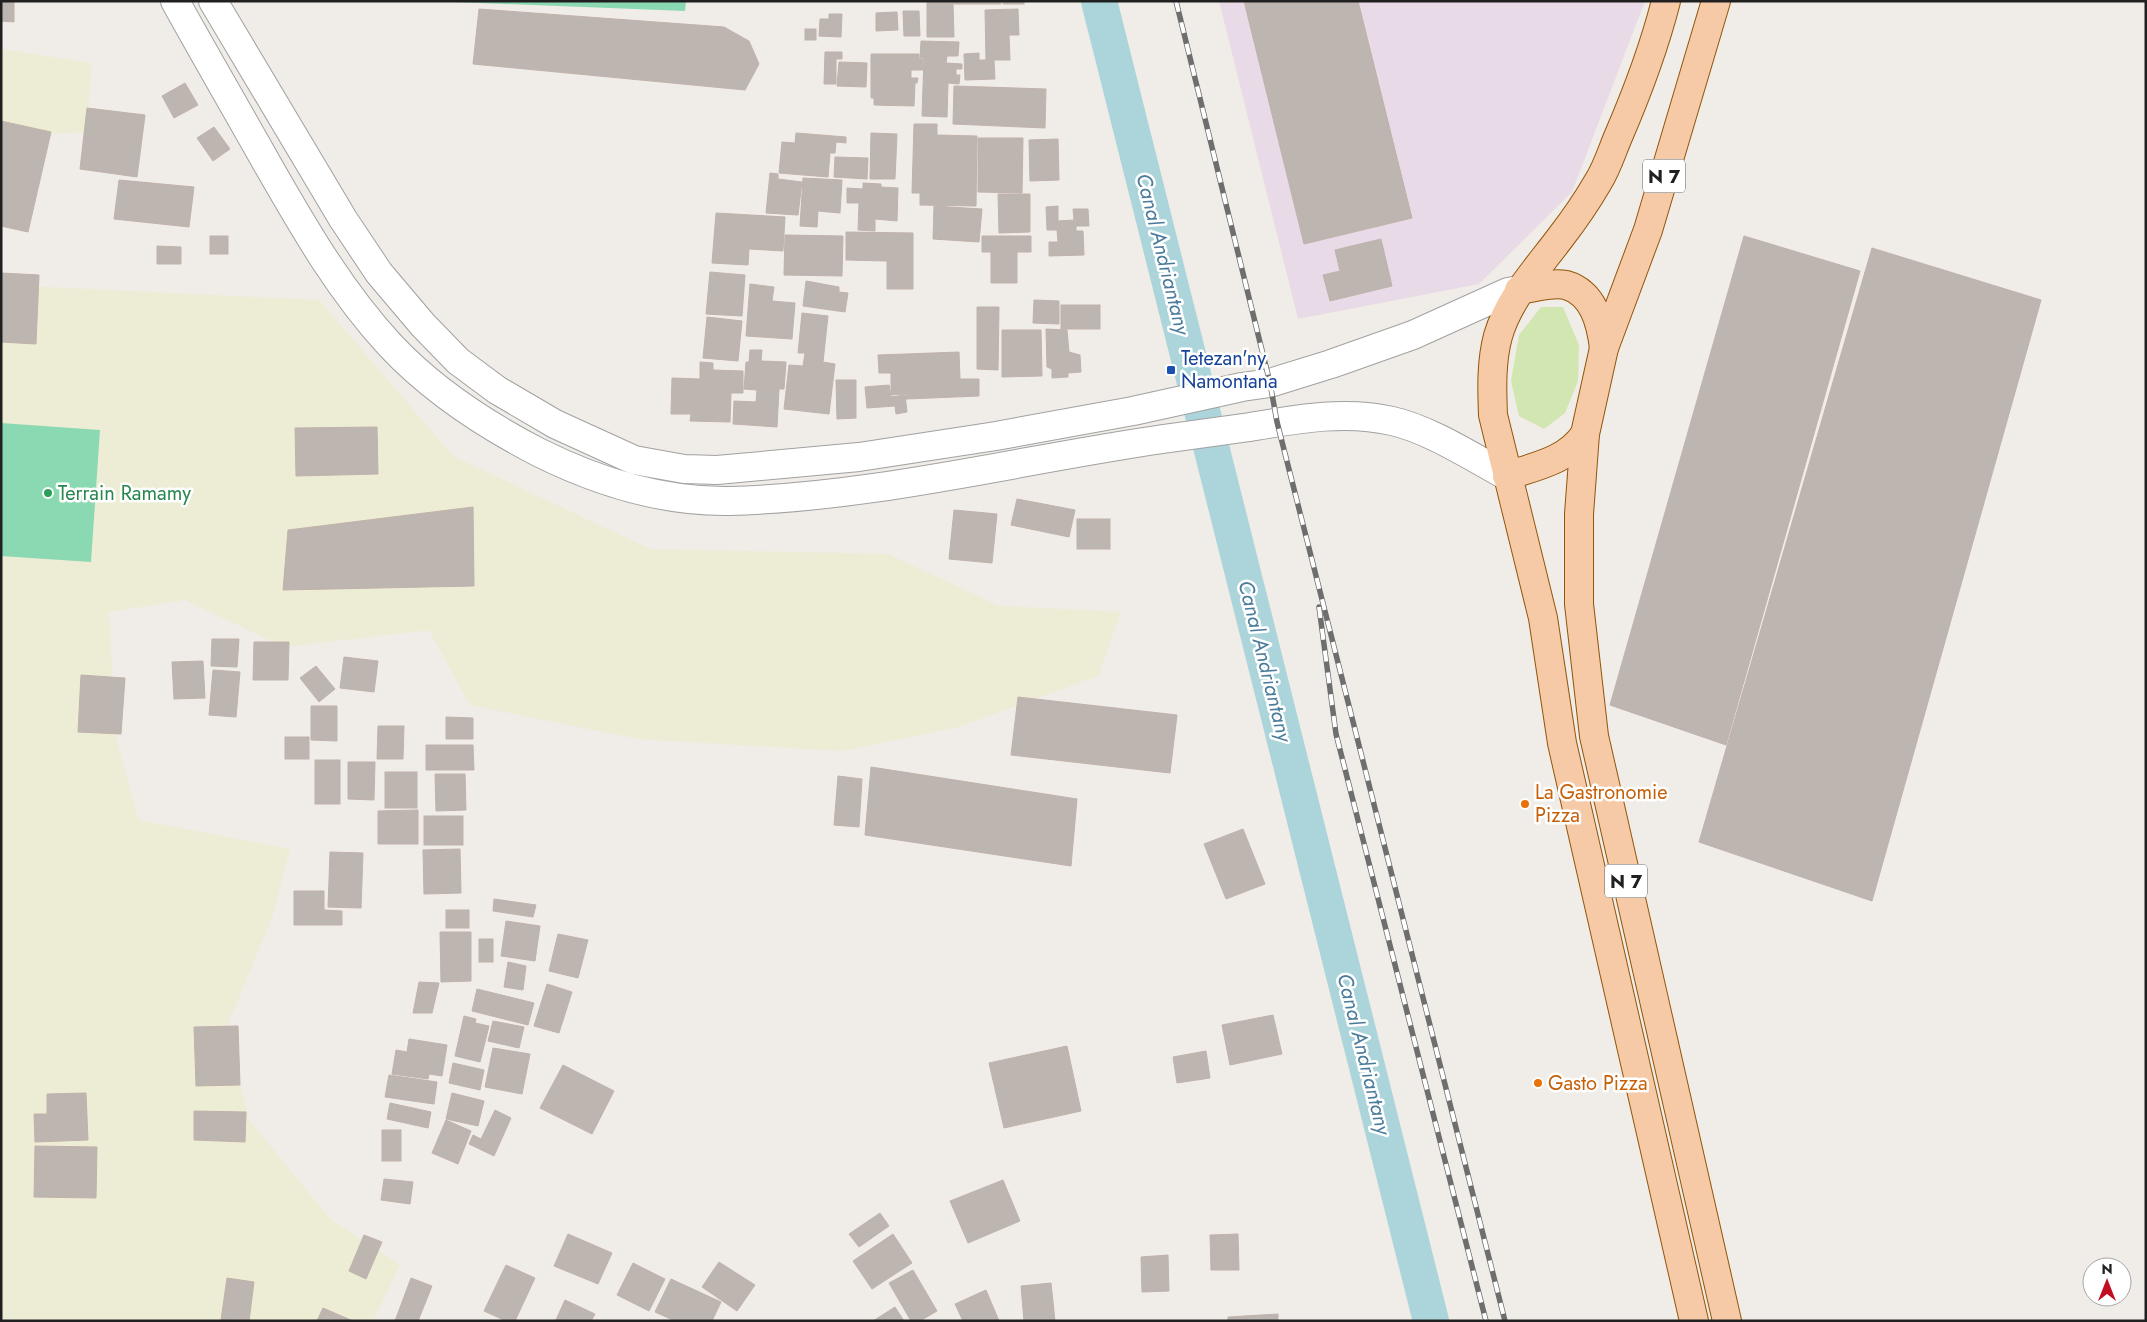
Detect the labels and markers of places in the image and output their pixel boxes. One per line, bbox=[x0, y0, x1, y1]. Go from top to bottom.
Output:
place label: Tetezan'ny Namontana bbox=[1181, 344, 1278, 396]
marker: Tetezan'ny Namontana bbox=[1165, 364, 1177, 376]
place label: Terrain Ramamy bbox=[58, 479, 191, 508]
marker: Terrain Ramamy bbox=[42, 487, 54, 499]
place label: La Gastronomie Pizza bbox=[1535, 778, 1668, 830]
marker: La Gastronomie Pizza bbox=[1519, 798, 1531, 810]
place label: Gasto Pizza bbox=[1548, 1069, 1648, 1098]
marker: Gasto Pizza bbox=[1532, 1077, 1544, 1089]

